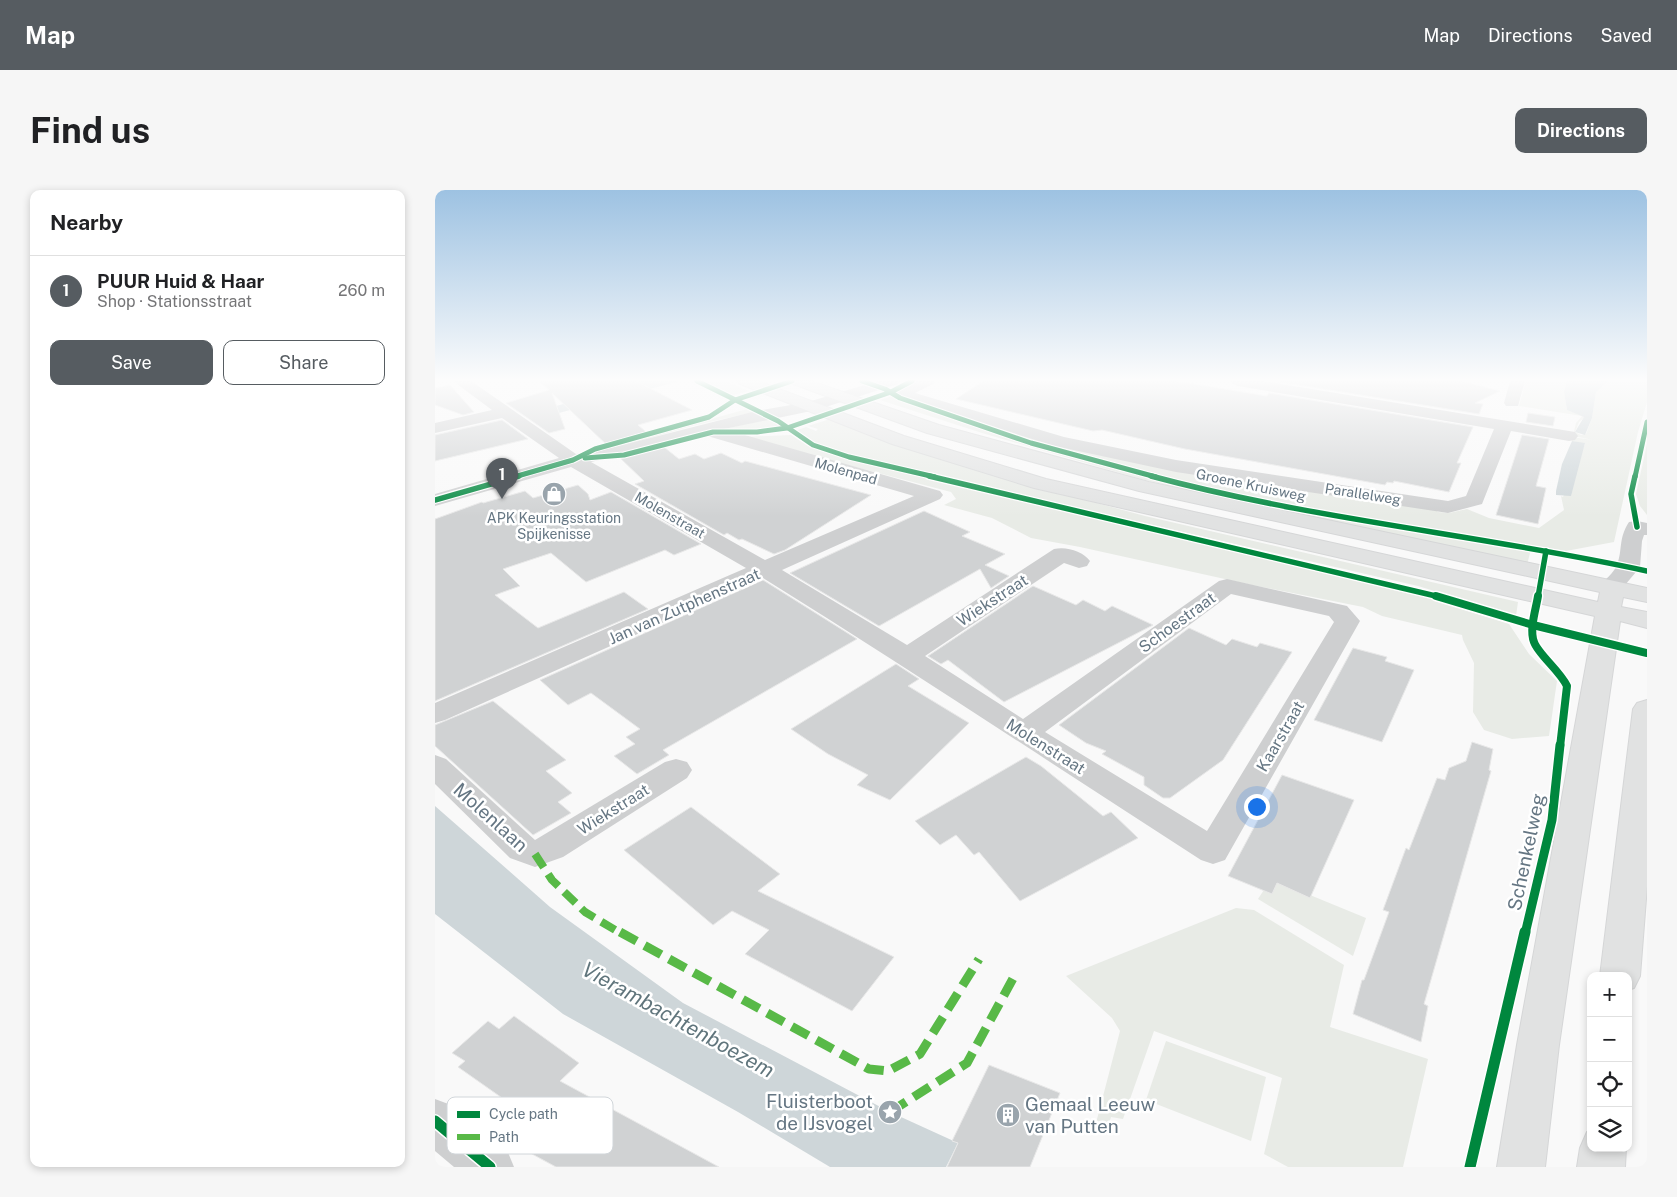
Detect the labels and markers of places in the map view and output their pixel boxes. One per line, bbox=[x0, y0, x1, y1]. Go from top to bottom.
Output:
pin: 1 bbox=[486, 458, 518, 499]
shop icon: APK Keuringsstation Spijkenisse bbox=[541, 481, 567, 507]
place label: APK Keuringsstation Spijkenisse bbox=[487, 510, 621, 542]
place label: Fluisterboot de IJsvogel bbox=[766, 1090, 873, 1134]
place label: Gemaal Leeuw van Putten bbox=[1025, 1093, 1156, 1137]
place icon: Fluisterboot de IJsvogel bbox=[877, 1099, 903, 1125]
building icon: Gemaal Leeuw van Putten bbox=[995, 1102, 1021, 1128]

